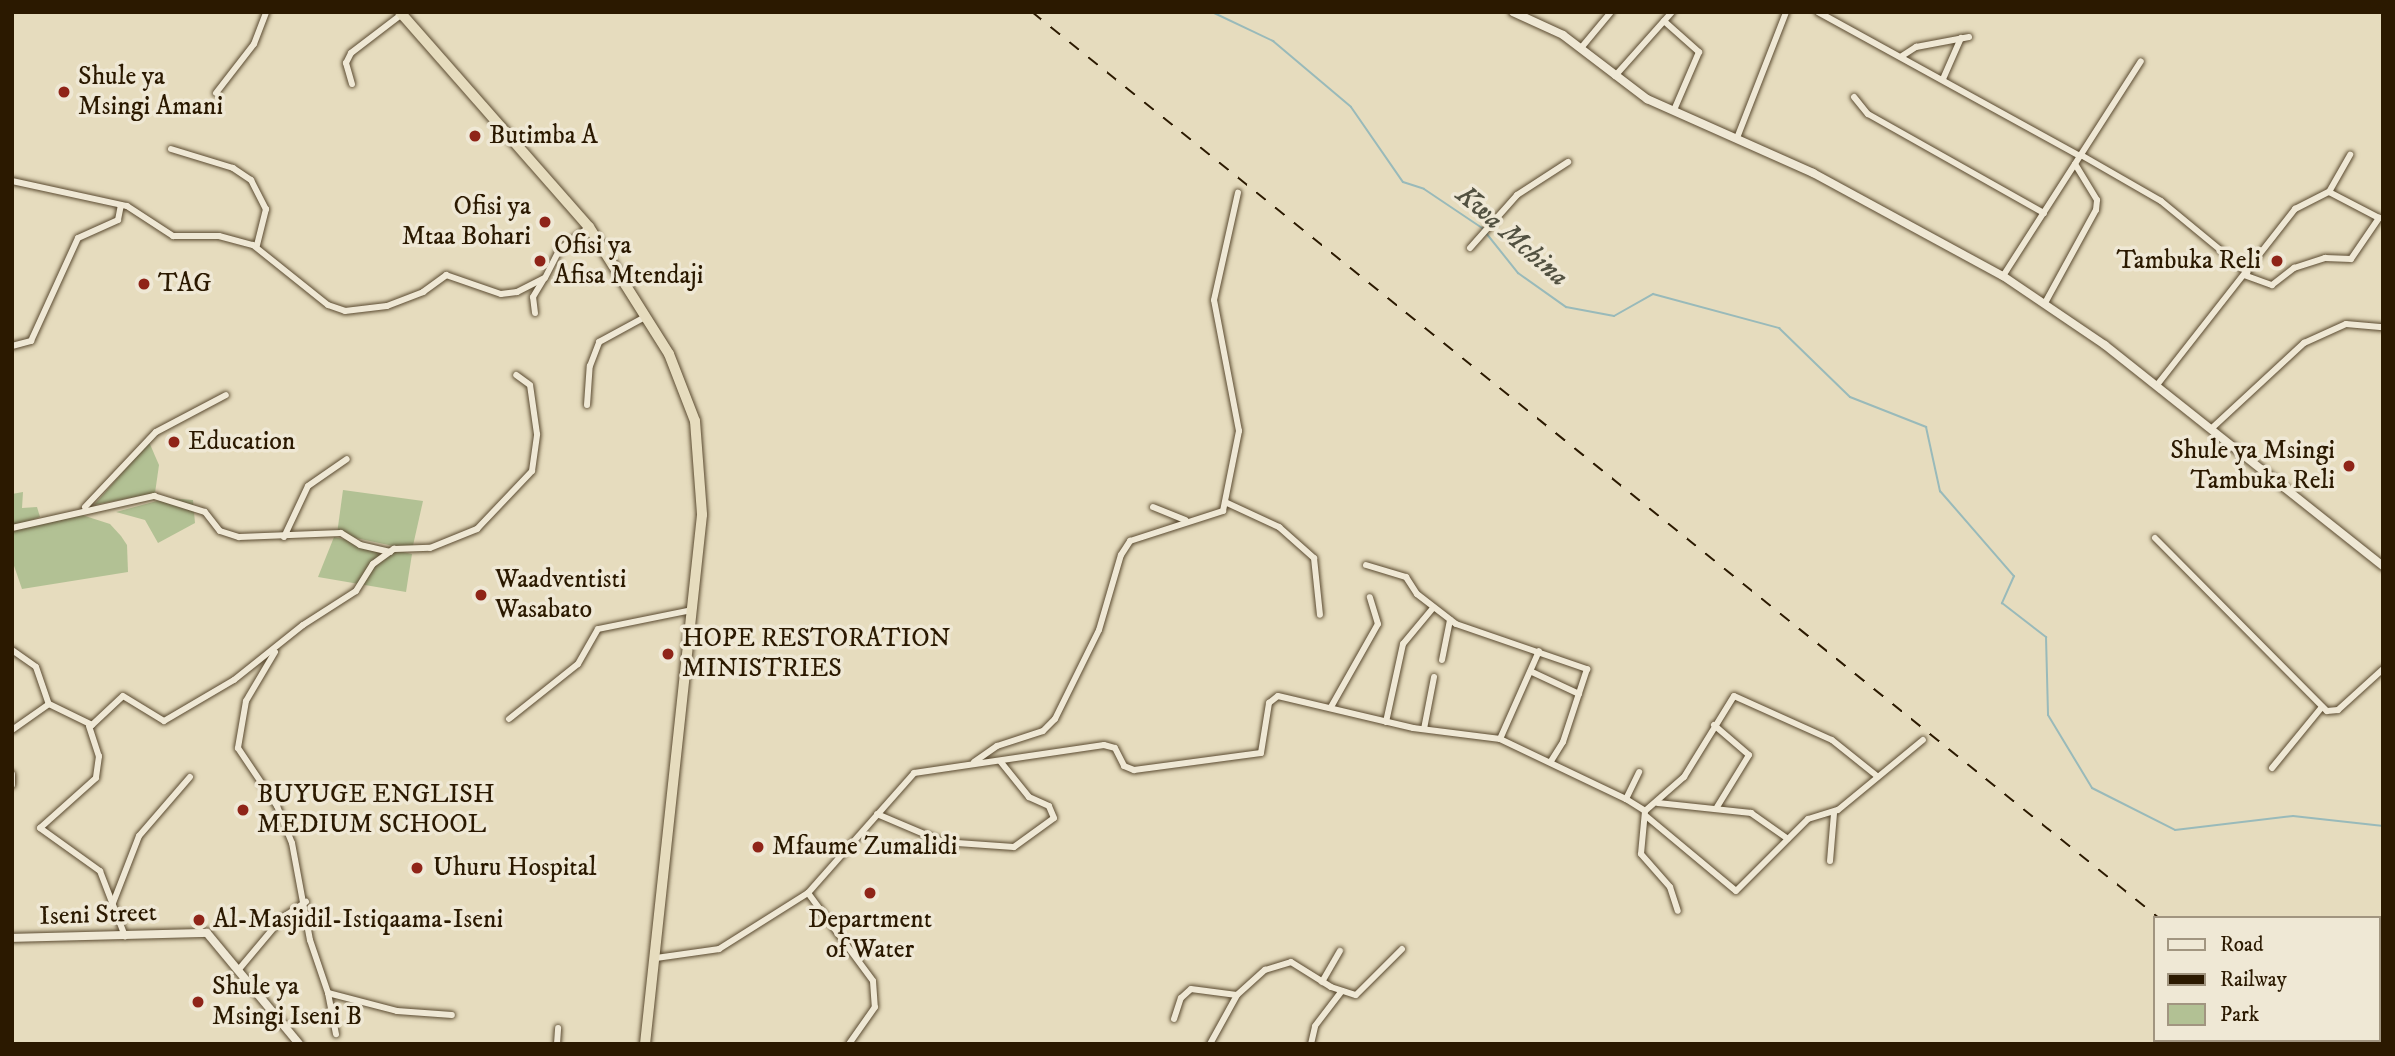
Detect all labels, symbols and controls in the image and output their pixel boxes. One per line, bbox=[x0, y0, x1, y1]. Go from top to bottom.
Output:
place label: Shule ya Msingi Amani bbox=[78, 61, 223, 122]
marker: Shule ya Msingi Amani bbox=[56, 84, 72, 100]
place label: Butimba A bbox=[489, 120, 598, 152]
marker: Butimba A bbox=[467, 128, 483, 144]
water label: Kwa Mchina bbox=[1449, 178, 1575, 294]
place label: Ofisi ya Mtaa Bohari bbox=[402, 191, 531, 252]
marker: Ofisi ya Mtaa Bohari bbox=[537, 214, 553, 230]
place label: Ofisi ya Afisa Mtendaji bbox=[554, 230, 703, 292]
place label: Tambuka Reli bbox=[2116, 245, 2261, 277]
marker: Tambuka Reli bbox=[2267, 251, 2287, 271]
marker: Ofisi ya Afisa Mtendaji bbox=[532, 253, 548, 269]
place label: TAG bbox=[158, 268, 212, 300]
marker: TAG bbox=[136, 276, 152, 292]
place label: Education bbox=[188, 426, 295, 458]
marker: Education bbox=[166, 434, 182, 450]
place label: Shule ya Msingi Tambuka Reli bbox=[2170, 435, 2335, 496]
marker: Shule ya Msingi Tambuka Reli bbox=[2341, 458, 2357, 474]
place label: Waadventisti Wasabato bbox=[495, 564, 627, 626]
marker: Waadventisti Wasabato bbox=[473, 587, 489, 603]
place label: HOPE RESTORATION MINISTRIES bbox=[682, 623, 951, 684]
marker: HOPE RESTORATION MINISTRIES bbox=[660, 646, 676, 662]
place label: BUYUGE ENGLISH MEDIUM SCHOOL bbox=[257, 779, 495, 840]
marker: BUYUGE ENGLISH MEDIUM SCHOOL bbox=[235, 802, 251, 818]
place label: Mfaume Zumalidi bbox=[772, 831, 957, 863]
marker: Mfaume Zumalidi bbox=[750, 839, 766, 855]
place label: Uhuru Hospital bbox=[433, 852, 597, 884]
marker: Uhuru Hospital bbox=[407, 858, 427, 878]
marker: Department of Water bbox=[862, 885, 878, 901]
street label: Iseni Street bbox=[39, 897, 157, 933]
place label: Al-Masjidil-Istiqaama-Iseni bbox=[213, 904, 503, 936]
place label: Department of Water bbox=[808, 904, 932, 965]
marker: Al-Masjidil-Istiqaama-Iseni bbox=[191, 912, 207, 928]
legend bbox=[2154, 916, 2381, 1042]
text: Road bbox=[2220, 932, 2264, 958]
text: Railway bbox=[2220, 967, 2287, 993]
place label: Shule ya Msingi Iseni B bbox=[212, 971, 362, 1032]
marker: Shule ya Msingi Iseni B bbox=[190, 994, 206, 1010]
text: Park bbox=[2220, 1002, 2259, 1028]

